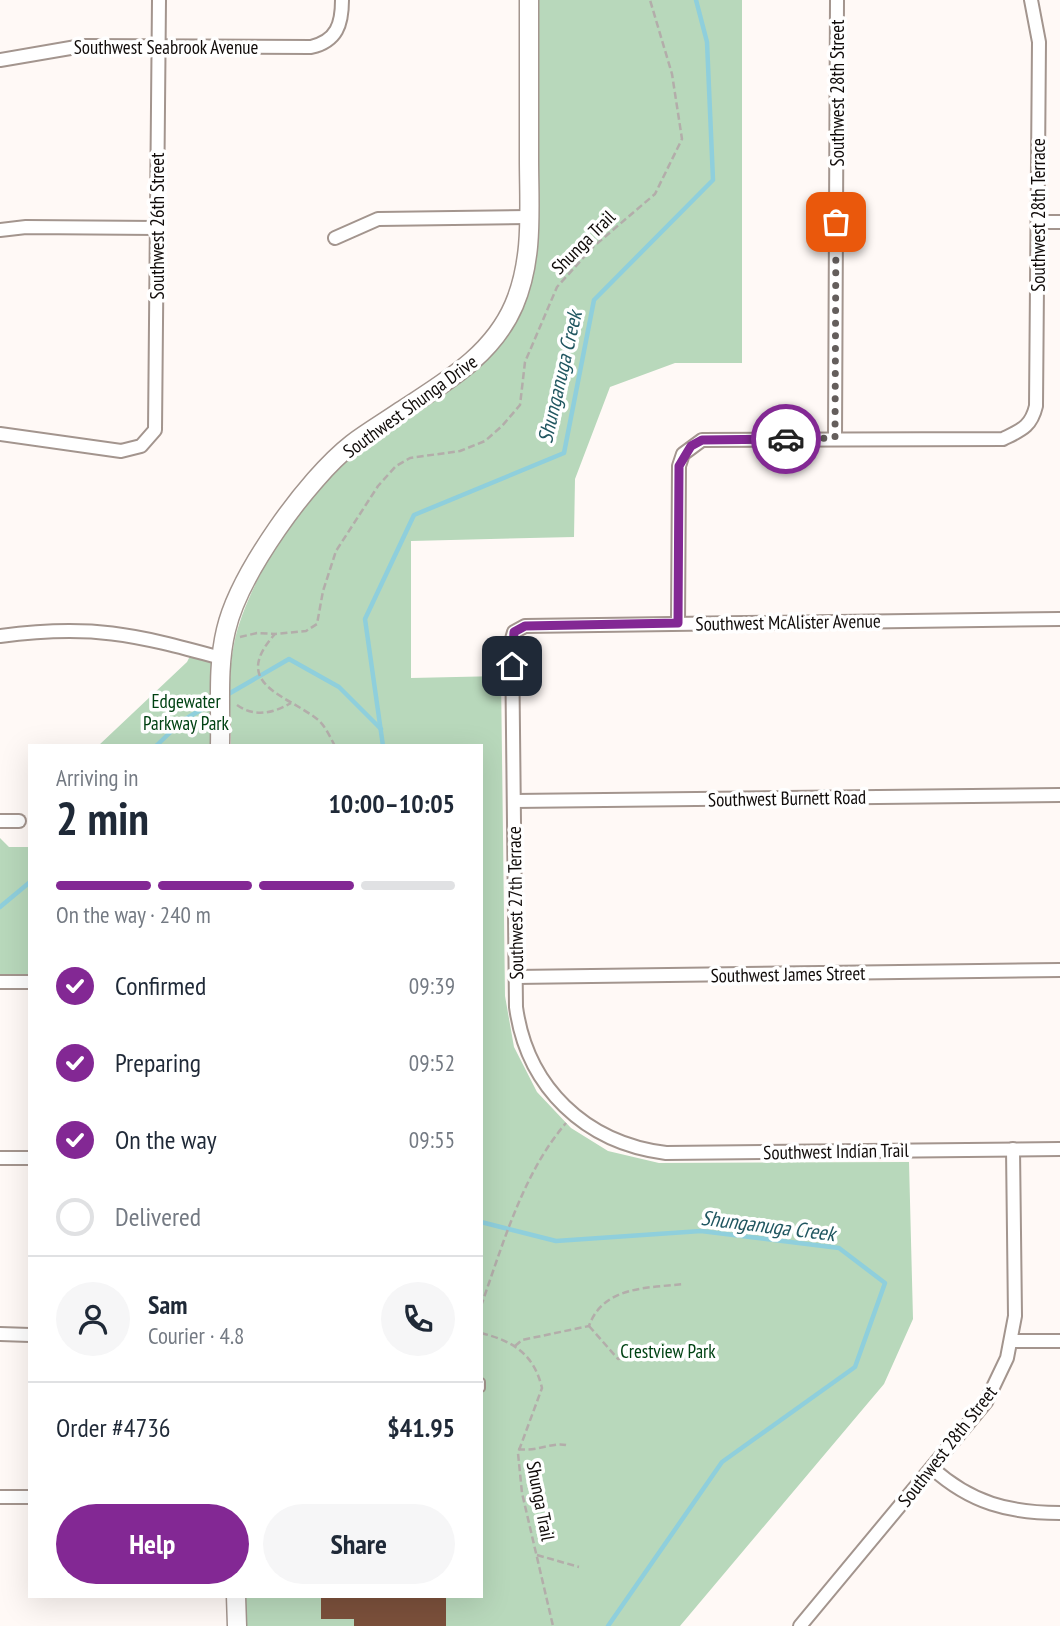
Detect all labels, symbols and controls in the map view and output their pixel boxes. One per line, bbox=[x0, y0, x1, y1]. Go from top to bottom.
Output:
street label: Southwest 28th Street bbox=[825, 19, 849, 166]
street label: Southwest Seabrook Avenue bbox=[74, 35, 258, 59]
street label: Southwest 28th Terrace bbox=[1026, 138, 1050, 292]
street label: Southwest 26th Street bbox=[145, 152, 169, 299]
pin bbox=[806, 192, 866, 252]
icon: bag bbox=[817, 203, 855, 241]
street label: Shunga Trail bbox=[546, 205, 620, 279]
water label: Shunganuga Creek bbox=[531, 305, 588, 446]
street label: Southwest Shunga Drive bbox=[338, 349, 482, 463]
courier bbox=[751, 404, 821, 474]
icon: car bbox=[767, 420, 805, 458]
street label: Southwest McAlister Avenue bbox=[695, 608, 881, 636]
pin bbox=[482, 636, 542, 696]
icon: home bbox=[493, 647, 531, 685]
park label: Edgewater Parkway Park bbox=[143, 689, 230, 735]
text: Arriving in bbox=[56, 763, 138, 792]
street label: Southwest Burnett Road bbox=[708, 785, 866, 811]
text: 10:00–10:05 bbox=[328, 787, 455, 820]
text: 2 min bbox=[56, 788, 149, 848]
street label: Southwest 27th Terrace bbox=[502, 826, 528, 980]
text: On the way · 240 m bbox=[56, 900, 211, 929]
street label: Southwest James Street bbox=[710, 961, 866, 987]
icon: check bbox=[56, 967, 94, 1005]
text: Confirmed bbox=[115, 969, 206, 1002]
text: 09:39 bbox=[409, 971, 455, 1000]
icon: check bbox=[56, 1044, 94, 1082]
text: Preparing bbox=[115, 1046, 201, 1079]
text: 09:52 bbox=[409, 1048, 455, 1077]
icon: check bbox=[56, 1121, 94, 1159]
text: On the way bbox=[115, 1123, 217, 1156]
text: 09:55 bbox=[409, 1125, 455, 1154]
street label: Southwest Indian Trail bbox=[763, 1138, 910, 1164]
text: Delivered bbox=[115, 1200, 201, 1233]
water label: Shunganuga Creek bbox=[700, 1204, 839, 1247]
button: person bbox=[56, 1282, 130, 1356]
button: phone bbox=[381, 1282, 455, 1356]
text: Sam bbox=[148, 1288, 187, 1321]
text: Courier · 4.8 bbox=[148, 1321, 244, 1350]
park label: Crestview Park bbox=[620, 1339, 716, 1363]
street label: Southwest 28th Street bbox=[892, 1380, 1002, 1511]
text: Order #4736 bbox=[56, 1411, 171, 1444]
text: $41.95 bbox=[387, 1411, 455, 1444]
street label: Shunga Trail bbox=[522, 1459, 561, 1543]
button: Help bbox=[56, 1504, 249, 1584]
button: Share bbox=[263, 1504, 455, 1584]

